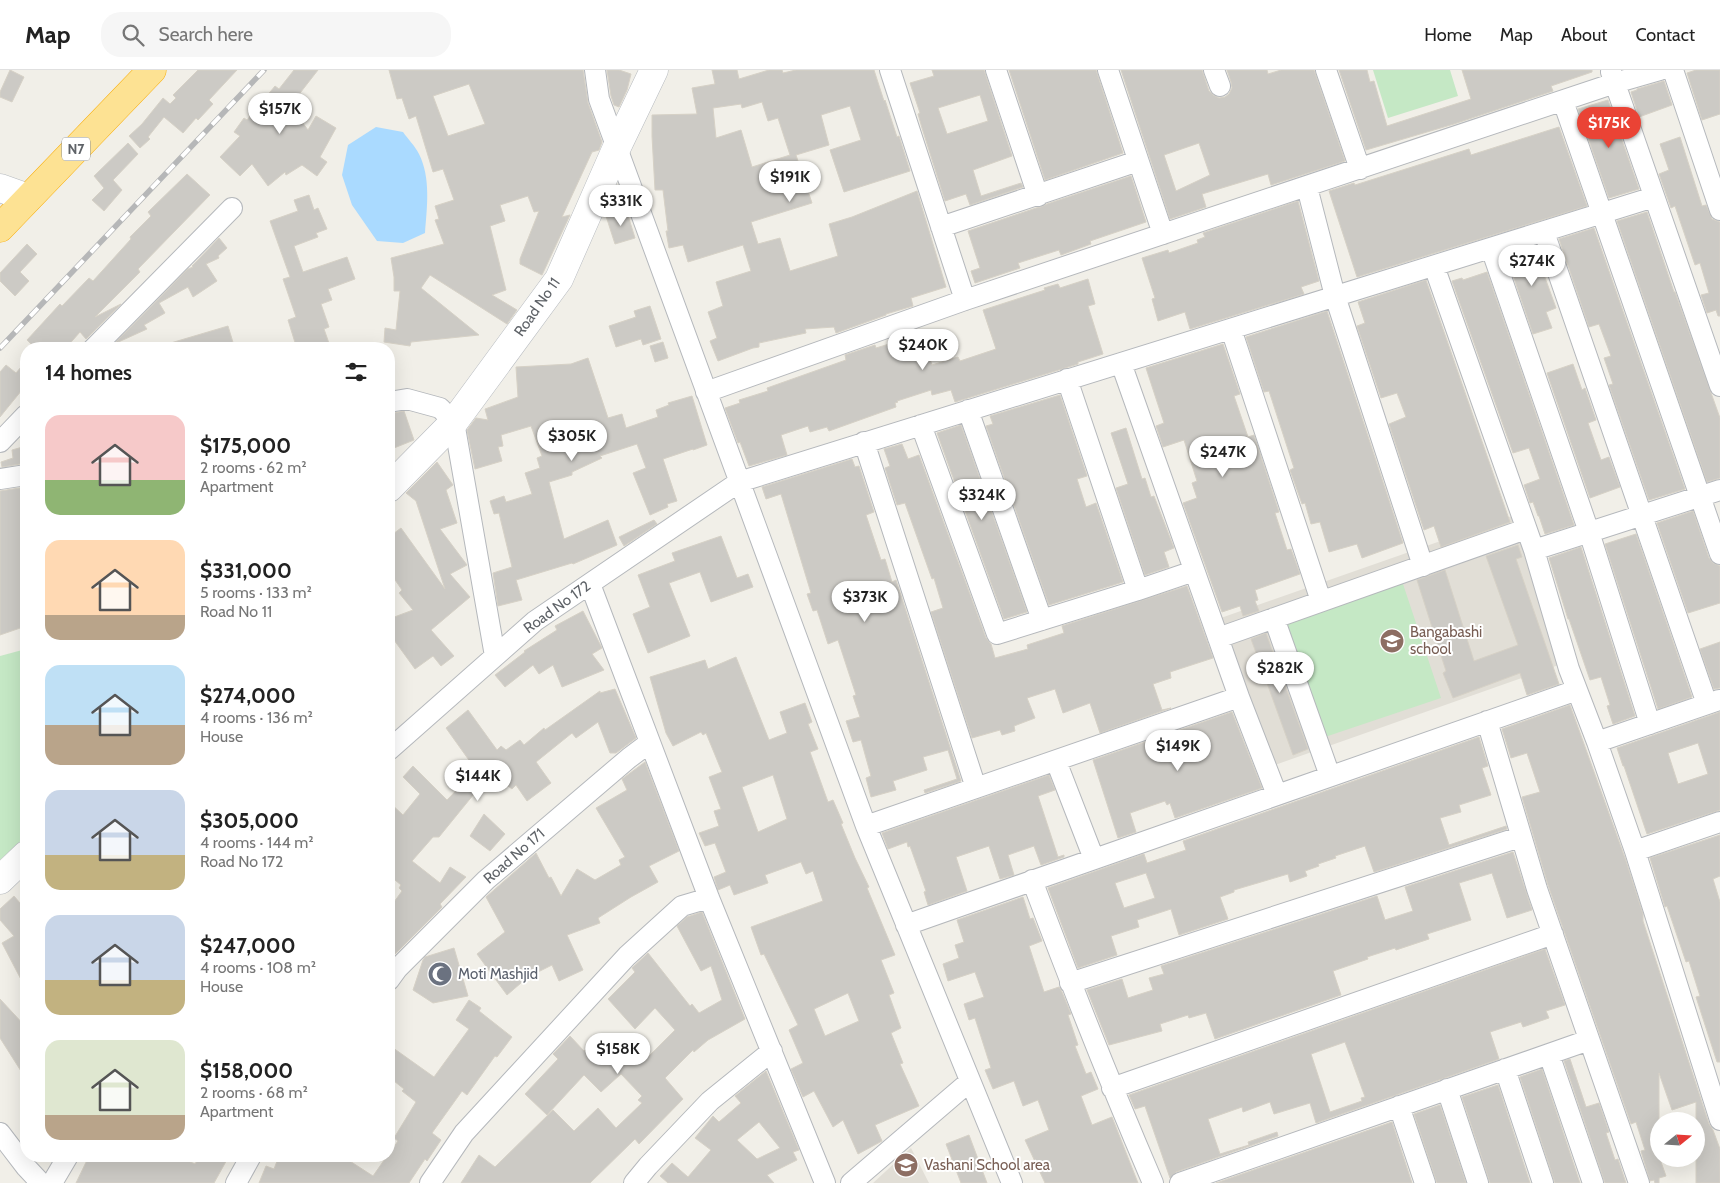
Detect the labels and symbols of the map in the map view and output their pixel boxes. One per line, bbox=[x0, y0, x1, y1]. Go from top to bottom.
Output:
pin: $157K bbox=[245, 92, 315, 135]
pin: $175K bbox=[1574, 106, 1644, 149]
road number: N7 bbox=[62, 138, 90, 160]
pin: $191K bbox=[755, 160, 825, 203]
pin: $331K bbox=[586, 184, 656, 227]
pin: $274K bbox=[1497, 244, 1567, 287]
street label: Road No 11 bbox=[510, 274, 564, 340]
pin: $240K bbox=[888, 328, 958, 371]
pin: $305K bbox=[537, 420, 607, 462]
pin: $247K bbox=[1188, 436, 1258, 478]
pin: $324K bbox=[947, 478, 1017, 521]
street label: Road No 172 bbox=[520, 577, 594, 637]
pin: $373K bbox=[830, 580, 900, 623]
place label: Bangabashi school bbox=[1410, 623, 1482, 658]
school or university icon: Bangabashi school bbox=[1379, 628, 1405, 654]
pin: $282K bbox=[1245, 652, 1315, 694]
pin: $149K bbox=[1143, 730, 1213, 772]
pin: $144K bbox=[443, 760, 513, 802]
street label: Road No 171 bbox=[480, 825, 548, 887]
mosque icon: Moti Mashjid bbox=[427, 961, 453, 987]
place label: Moti Mashjid bbox=[458, 965, 538, 983]
pin: $158K bbox=[583, 1032, 653, 1075]
north arrow bbox=[1650, 1112, 1705, 1168]
school or university icon: Vashani School area bbox=[893, 1152, 919, 1178]
place label: Vashani School area bbox=[924, 1156, 1051, 1174]

